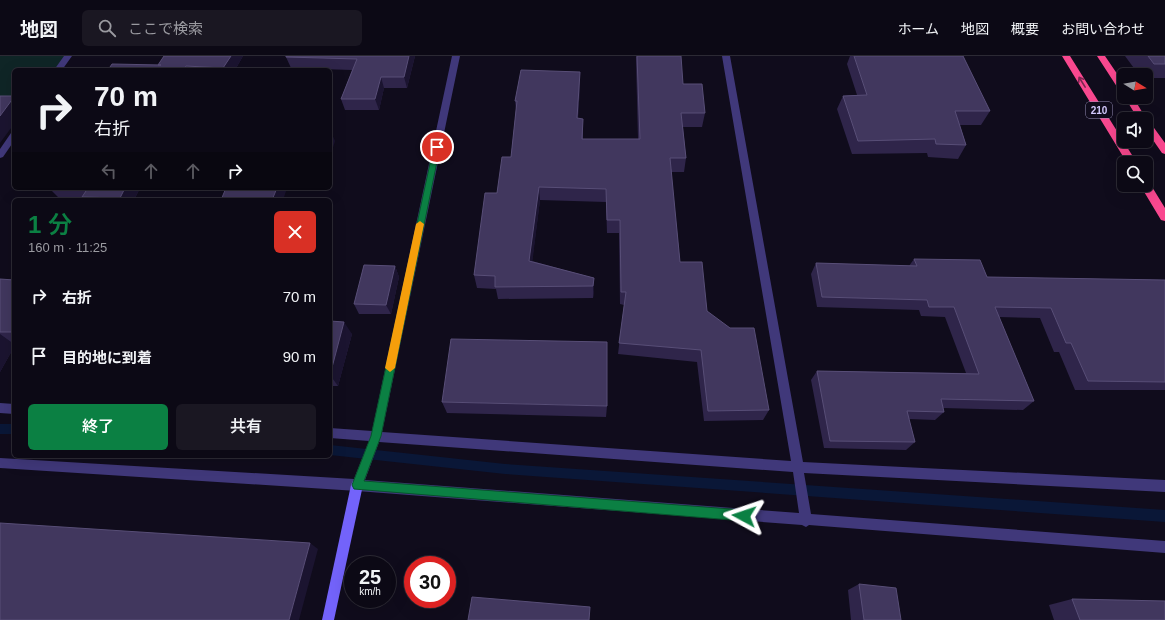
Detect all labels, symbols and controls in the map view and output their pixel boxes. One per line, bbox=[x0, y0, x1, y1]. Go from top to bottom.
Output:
search box bbox=[82, 10, 362, 46]
icon: search bbox=[96, 17, 118, 39]
text: 地図 bbox=[20, 19, 58, 40]
text: ここで検索 bbox=[128, 20, 203, 37]
text: ホーム bbox=[897, 21, 939, 37]
text: 地図 bbox=[961, 21, 989, 37]
text: 概要 bbox=[1011, 21, 1039, 37]
text: お問い合わせ bbox=[1061, 21, 1145, 37]
north arrow bbox=[1117, 68, 1153, 104]
map controls bbox=[1117, 68, 1153, 192]
one-way arrow bbox=[1077, 76, 1085, 88]
text: 70 m bbox=[94, 81, 158, 112]
icon: right bbox=[28, 84, 80, 136]
road number: 210 bbox=[1086, 102, 1112, 118]
button: sound bbox=[1117, 112, 1153, 148]
text: 右折 bbox=[94, 119, 130, 139]
pin bbox=[420, 130, 454, 164]
icon: arrive bbox=[426, 136, 448, 158]
button: search bbox=[1117, 156, 1153, 192]
icon: left bbox=[98, 160, 120, 182]
icon: ahead bbox=[140, 160, 162, 182]
icon: ahead bbox=[182, 160, 204, 182]
icon: right bbox=[224, 160, 246, 182]
text: 1 分 bbox=[28, 211, 72, 238]
button: close bbox=[274, 211, 316, 253]
text: 160 m · 11:25 bbox=[28, 240, 107, 255]
icon: right bbox=[28, 285, 50, 307]
text: 70 m bbox=[283, 288, 316, 305]
text: 右折 bbox=[62, 289, 92, 306]
icon: arrive bbox=[28, 345, 50, 367]
text: 90 m bbox=[283, 348, 316, 365]
text: 目的地に到着 bbox=[62, 349, 152, 366]
button: 終了 bbox=[28, 404, 168, 450]
button: 共有 bbox=[176, 404, 316, 450]
position arrow bbox=[723, 495, 765, 537]
speed limit sign: 30 bbox=[404, 556, 456, 608]
text: 25 bbox=[359, 566, 381, 588]
text: km/h bbox=[359, 586, 381, 597]

